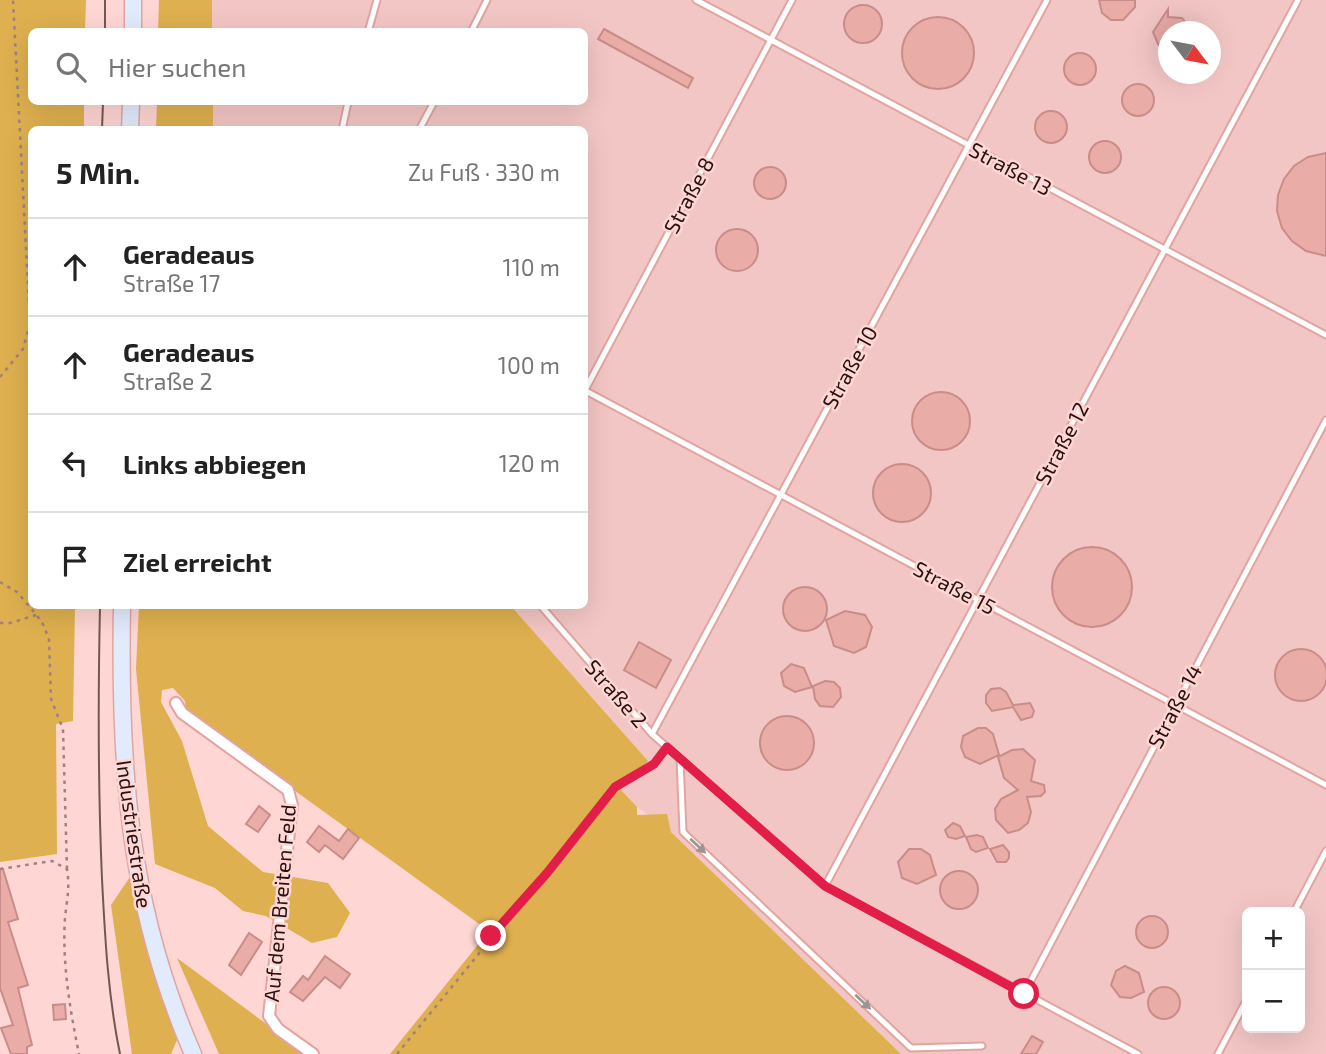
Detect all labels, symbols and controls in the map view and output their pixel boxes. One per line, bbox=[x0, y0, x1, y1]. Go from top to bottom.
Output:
north arrow bbox=[1158, 21, 1221, 84]
search box bbox=[28, 28, 588, 105]
icon: search bbox=[52, 48, 90, 86]
text: Hier suchen bbox=[108, 51, 246, 82]
street label: Straße 13 bbox=[965, 136, 1057, 200]
street label: Straße 8 bbox=[658, 153, 718, 237]
text: 5 Min. bbox=[56, 154, 140, 190]
text: Zu Fuß · 330 m bbox=[408, 158, 560, 186]
text: Geradeaus bbox=[123, 238, 255, 269]
icon: ahead bbox=[56, 248, 94, 286]
text: 110 m bbox=[503, 253, 560, 281]
text: Straße 17 bbox=[123, 269, 220, 297]
street label: Straße 10 bbox=[816, 321, 882, 413]
text: Geradeaus bbox=[123, 336, 255, 367]
icon: ahead bbox=[56, 346, 94, 384]
text: 100 m bbox=[498, 351, 560, 379]
text: Straße 2 bbox=[123, 367, 212, 395]
street label: Straße 12 bbox=[1029, 397, 1093, 489]
icon: left bbox=[56, 444, 94, 482]
text: Links abbiegen bbox=[123, 448, 307, 479]
text: 120 m bbox=[499, 449, 560, 477]
icon: arrive bbox=[56, 542, 94, 580]
text: Ziel erreicht bbox=[123, 546, 272, 577]
street label: Straße 15 bbox=[910, 555, 1000, 619]
street label: Straße 2 bbox=[581, 654, 653, 732]
street label: Straße 14 bbox=[1142, 660, 1206, 752]
street label: Industriestraße bbox=[112, 758, 158, 910]
street label: Auf dem Breiten Feld bbox=[258, 803, 300, 1003]
one-way arrow bbox=[689, 837, 706, 853]
map controls bbox=[1242, 907, 1305, 1033]
button: + bbox=[1242, 907, 1305, 970]
route end bbox=[475, 920, 506, 951]
button: − bbox=[1242, 970, 1305, 1033]
route start bbox=[1008, 978, 1039, 1009]
one-way arrow bbox=[854, 994, 871, 1010]

